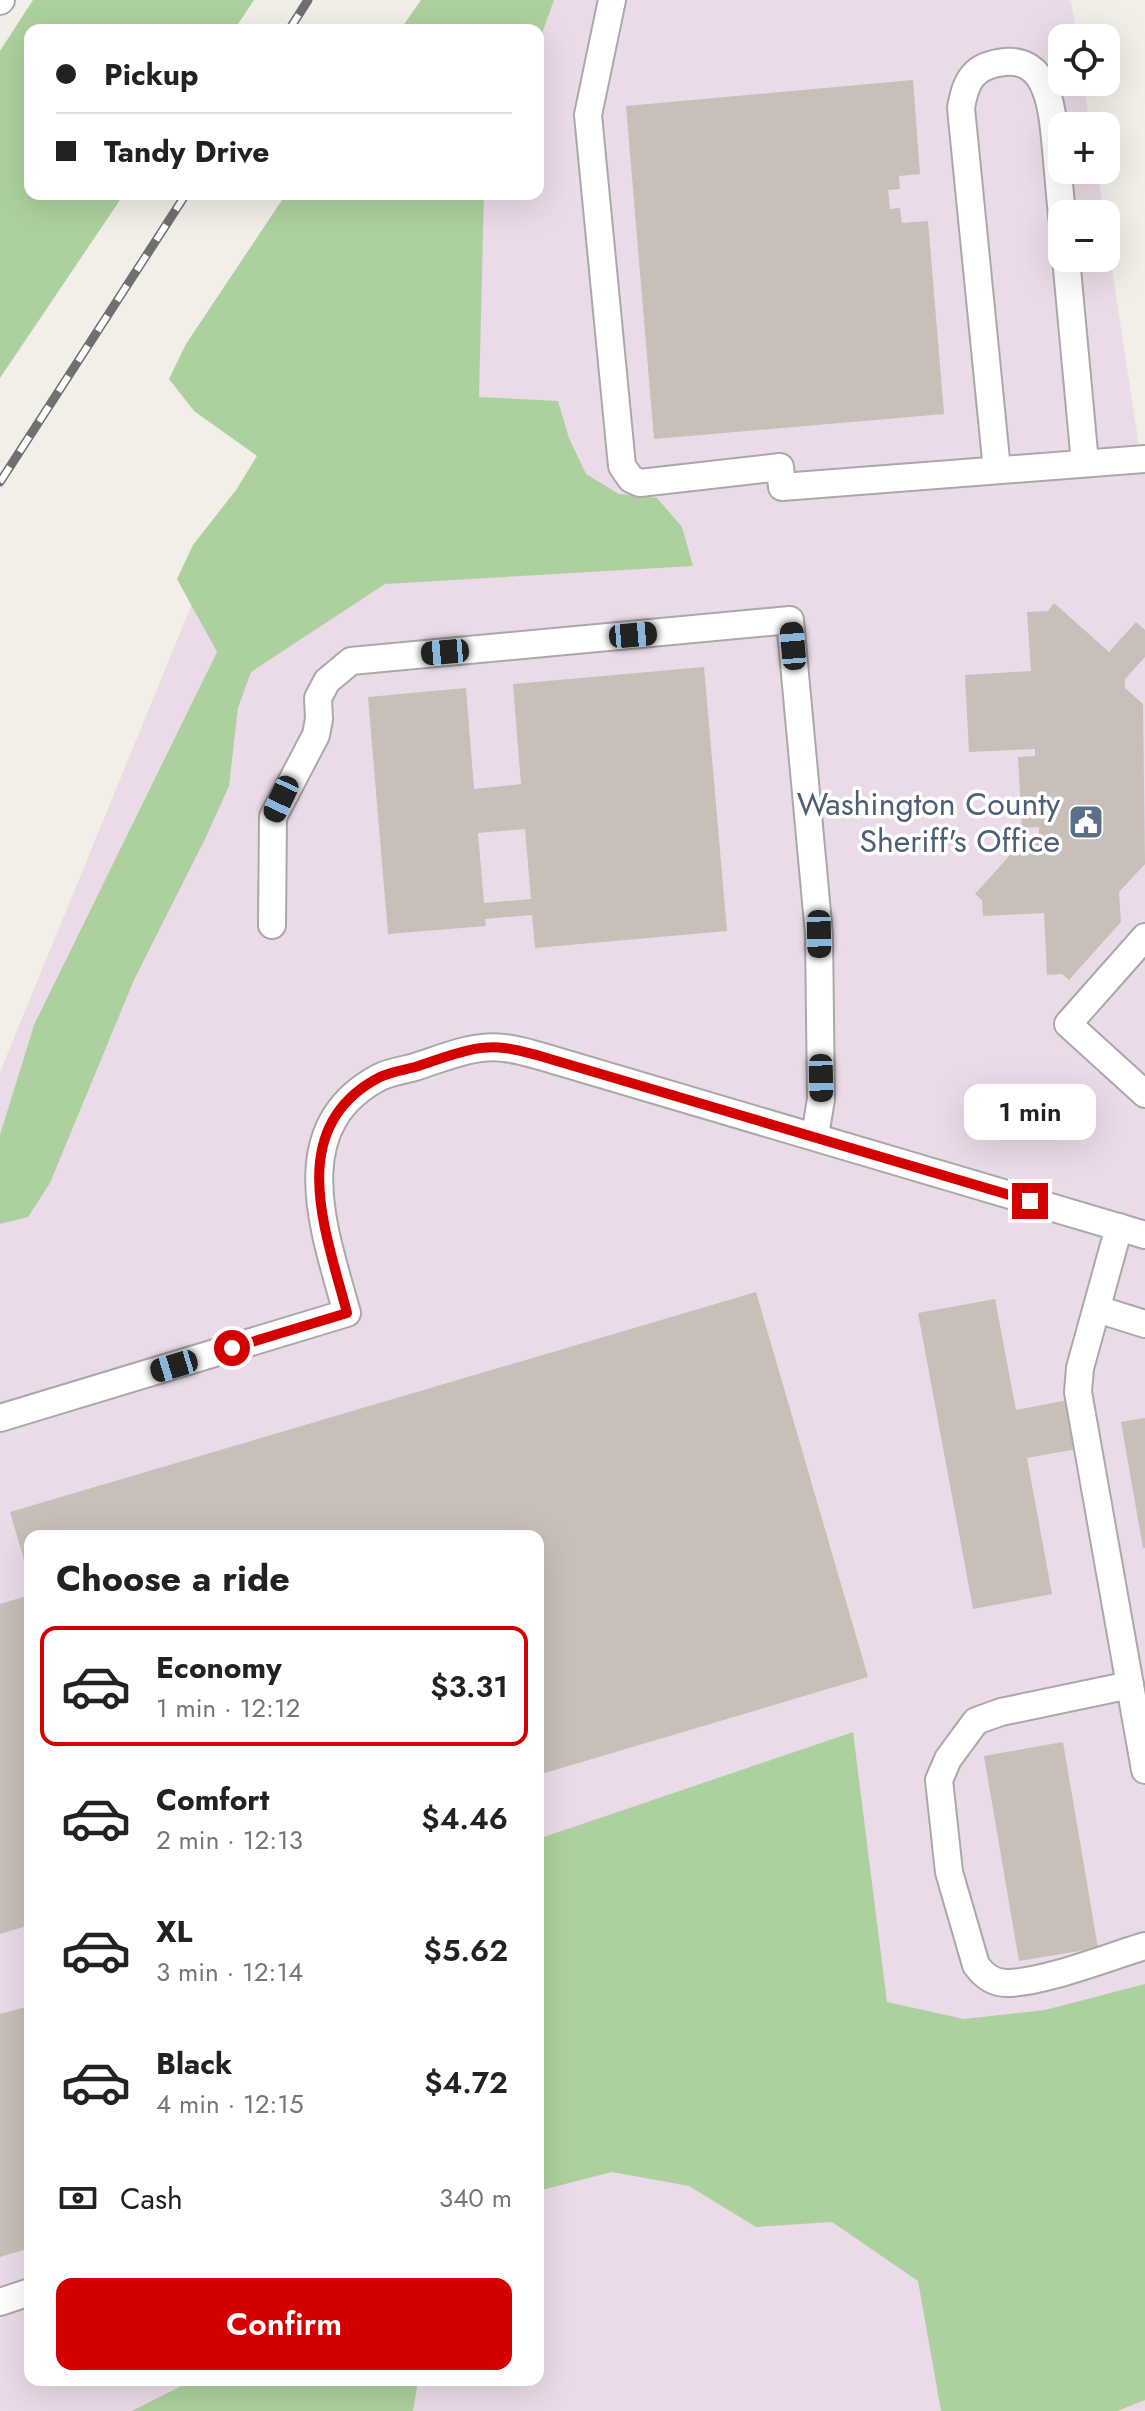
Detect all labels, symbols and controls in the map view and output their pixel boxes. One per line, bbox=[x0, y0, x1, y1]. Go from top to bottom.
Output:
map controls bbox=[1048, 24, 1120, 272]
button: locate bbox=[1048, 24, 1120, 96]
text: Pickup bbox=[104, 53, 199, 96]
button: + bbox=[1048, 112, 1120, 184]
text: Tandy Drive bbox=[104, 130, 270, 173]
button: − bbox=[1048, 200, 1120, 272]
car bbox=[608, 621, 658, 649]
car bbox=[779, 621, 807, 671]
car bbox=[420, 638, 470, 666]
car bbox=[260, 772, 302, 826]
place label: Washington County Sheriff's Office bbox=[797, 781, 1061, 864]
public building icon: Washington County Sheriff's Office bbox=[1067, 803, 1105, 841]
car bbox=[807, 910, 831, 958]
car bbox=[809, 1054, 833, 1102]
callout: 1 min bbox=[964, 1085, 1096, 1141]
text: 1 min bbox=[998, 1093, 1062, 1131]
route end bbox=[1012, 1183, 1048, 1219]
route start bbox=[214, 1330, 250, 1366]
car bbox=[148, 1348, 200, 1384]
text: Choose a ride bbox=[56, 1552, 290, 1604]
text: Economy bbox=[156, 1646, 282, 1689]
icon: car bbox=[60, 1650, 132, 1722]
text: $3.31 bbox=[430, 1665, 508, 1708]
text: 1 min · 12:12 bbox=[156, 1689, 300, 1727]
text: Comfort bbox=[156, 1778, 269, 1821]
icon: car bbox=[60, 1782, 132, 1854]
text: $4.46 bbox=[421, 1797, 508, 1840]
text: 2 min · 12:13 bbox=[156, 1821, 303, 1859]
text: XL bbox=[156, 1910, 192, 1953]
icon: car bbox=[60, 1914, 132, 1986]
text: $5.62 bbox=[424, 1929, 508, 1972]
text: 3 min · 12:14 bbox=[156, 1953, 303, 1991]
text: Black bbox=[156, 2042, 232, 2085]
icon: car bbox=[60, 2046, 132, 2118]
text: $4.72 bbox=[424, 2061, 508, 2104]
text: 4 min · 12:15 bbox=[156, 2085, 304, 2123]
icon: cash bbox=[56, 2176, 100, 2220]
text: Cash bbox=[120, 2177, 183, 2220]
text: 340 m bbox=[439, 2179, 512, 2217]
button: Confirm bbox=[56, 2278, 512, 2370]

